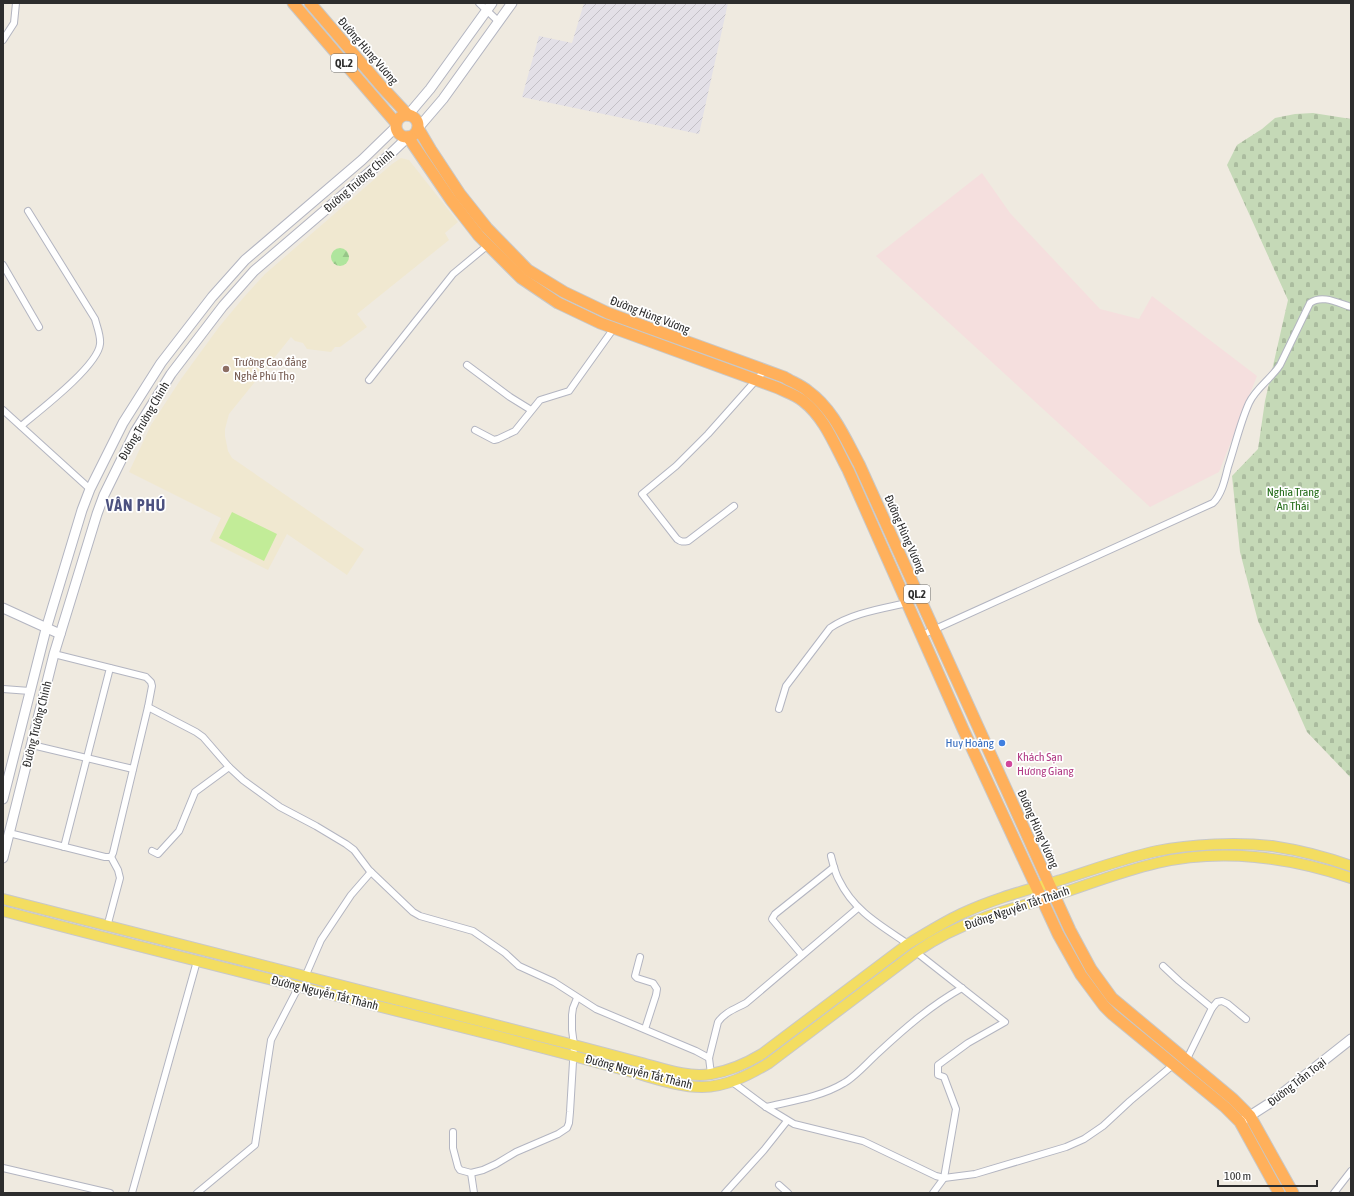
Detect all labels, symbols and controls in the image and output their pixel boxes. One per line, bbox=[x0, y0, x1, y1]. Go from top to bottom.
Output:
street label: Đường Hùng Vương bbox=[335, 15, 401, 88]
road number: QL.2 bbox=[331, 54, 357, 72]
street label: Đường Trường Chinh bbox=[321, 147, 397, 215]
street label: Đường Hùng Vương bbox=[608, 293, 693, 337]
place label: Trường Cao đẳng Nghề Phú Thọ bbox=[234, 355, 308, 383]
marker: Trường Cao đẳng Nghề Phú Thọ bbox=[221, 364, 231, 374]
street label: Đường Trường Chinh bbox=[116, 379, 172, 463]
park label: Nghĩa Trang An Thái bbox=[1267, 485, 1320, 513]
street label: Đường Hùng Vương bbox=[881, 493, 929, 576]
district label: VÂN PHÚ bbox=[105, 496, 166, 514]
road number: QL.2 bbox=[904, 585, 930, 603]
street label: Đường Trường Chinh bbox=[19, 679, 55, 769]
place label: Huy Hoàng bbox=[945, 736, 995, 750]
marker: Huy Hoàng bbox=[997, 738, 1007, 748]
place label: Khách Sạn Hương Giang bbox=[1017, 750, 1075, 778]
marker: Khách Sạn Hương Giang bbox=[1004, 759, 1014, 769]
street label: Đường Hùng Vương bbox=[1014, 788, 1062, 871]
street label: Đường Nguyễn Tất Thành bbox=[963, 884, 1071, 932]
street label: Đường Nguyễn Tất Thành bbox=[270, 973, 380, 1013]
street label: Đường Nguyễn Tất Thành bbox=[584, 1052, 694, 1092]
street label: Đường Trần Toại bbox=[1265, 1055, 1329, 1109]
scale bar bbox=[1218, 1162, 1317, 1188]
text: 100 m bbox=[1224, 1169, 1251, 1183]

